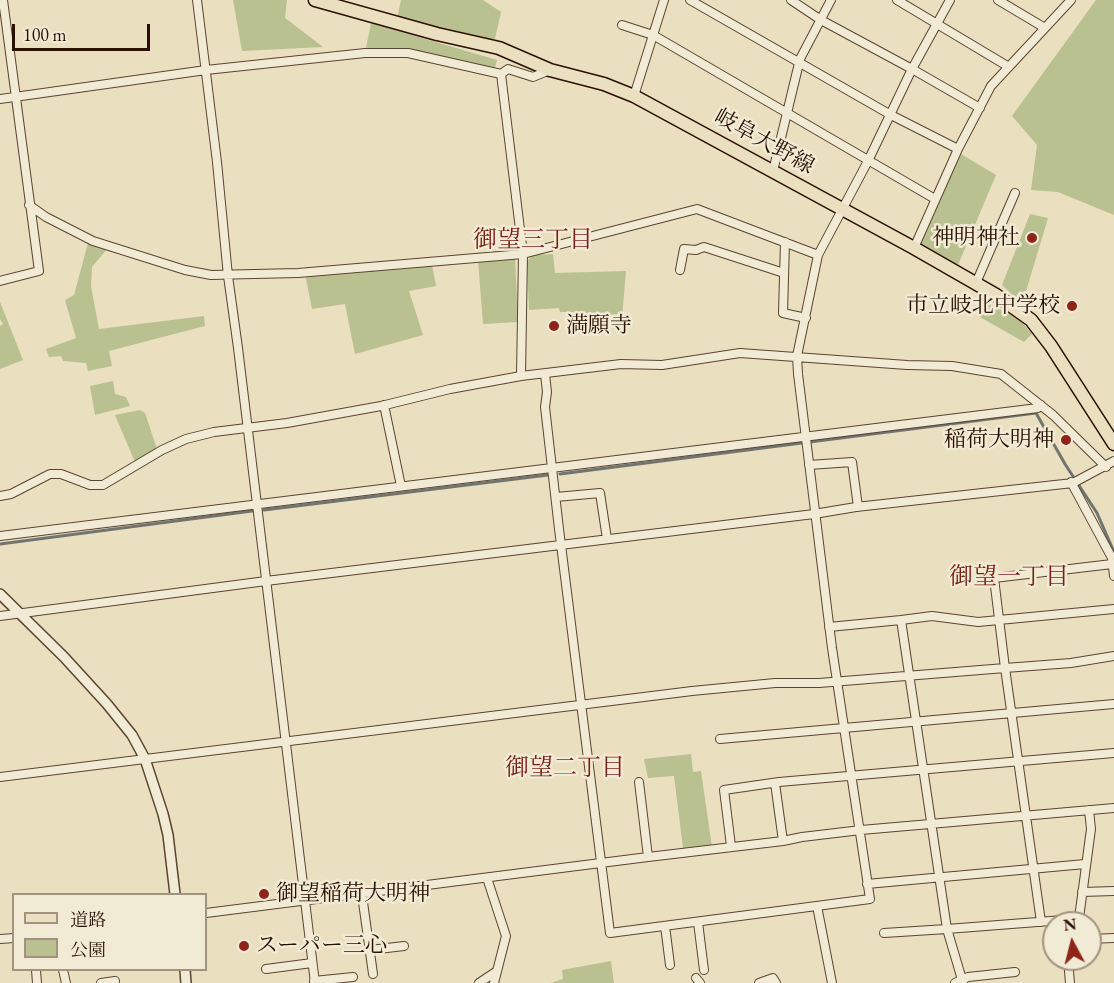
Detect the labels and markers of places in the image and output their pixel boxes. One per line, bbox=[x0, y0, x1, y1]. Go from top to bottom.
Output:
place label: 神明神社 bbox=[932, 225, 1020, 251]
marker: 神明神社 bbox=[1025, 231, 1039, 245]
place label: 市立岐北中学校 bbox=[906, 293, 1060, 319]
marker: 市立岐北中学校 bbox=[1065, 299, 1079, 313]
place label: 満願寺 bbox=[566, 313, 632, 339]
marker: 満願寺 bbox=[547, 319, 561, 333]
place label: 稲荷大明神 bbox=[944, 427, 1054, 453]
marker: 稲荷大明神 bbox=[1059, 433, 1073, 447]
place label: 御望稲荷大明神 bbox=[276, 881, 430, 907]
marker: 御望稲荷大明神 bbox=[257, 887, 271, 901]
place label: スーパー三心 bbox=[256, 933, 387, 959]
marker: スーパー三心 bbox=[237, 939, 251, 953]

